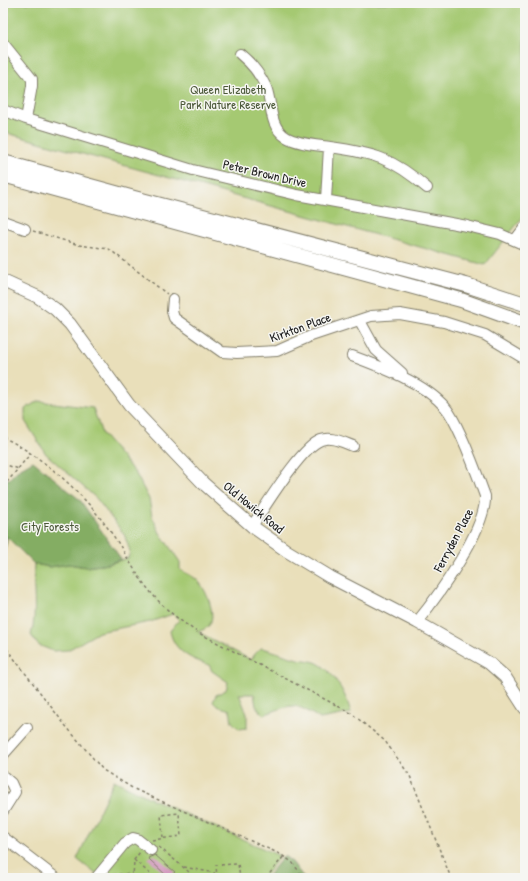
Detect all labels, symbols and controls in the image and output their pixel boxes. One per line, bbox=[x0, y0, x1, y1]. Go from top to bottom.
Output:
park label: Queen Elizabeth Park Nature Reserve bbox=[180, 80, 276, 113]
street label: Peter Brown Drive bbox=[221, 155, 309, 191]
street label: Kirkton Place bbox=[267, 308, 333, 346]
street label: Old Howick Road bbox=[220, 477, 288, 537]
street label: Ferryden Place bbox=[428, 505, 477, 576]
park label: City Forests bbox=[21, 517, 79, 535]

